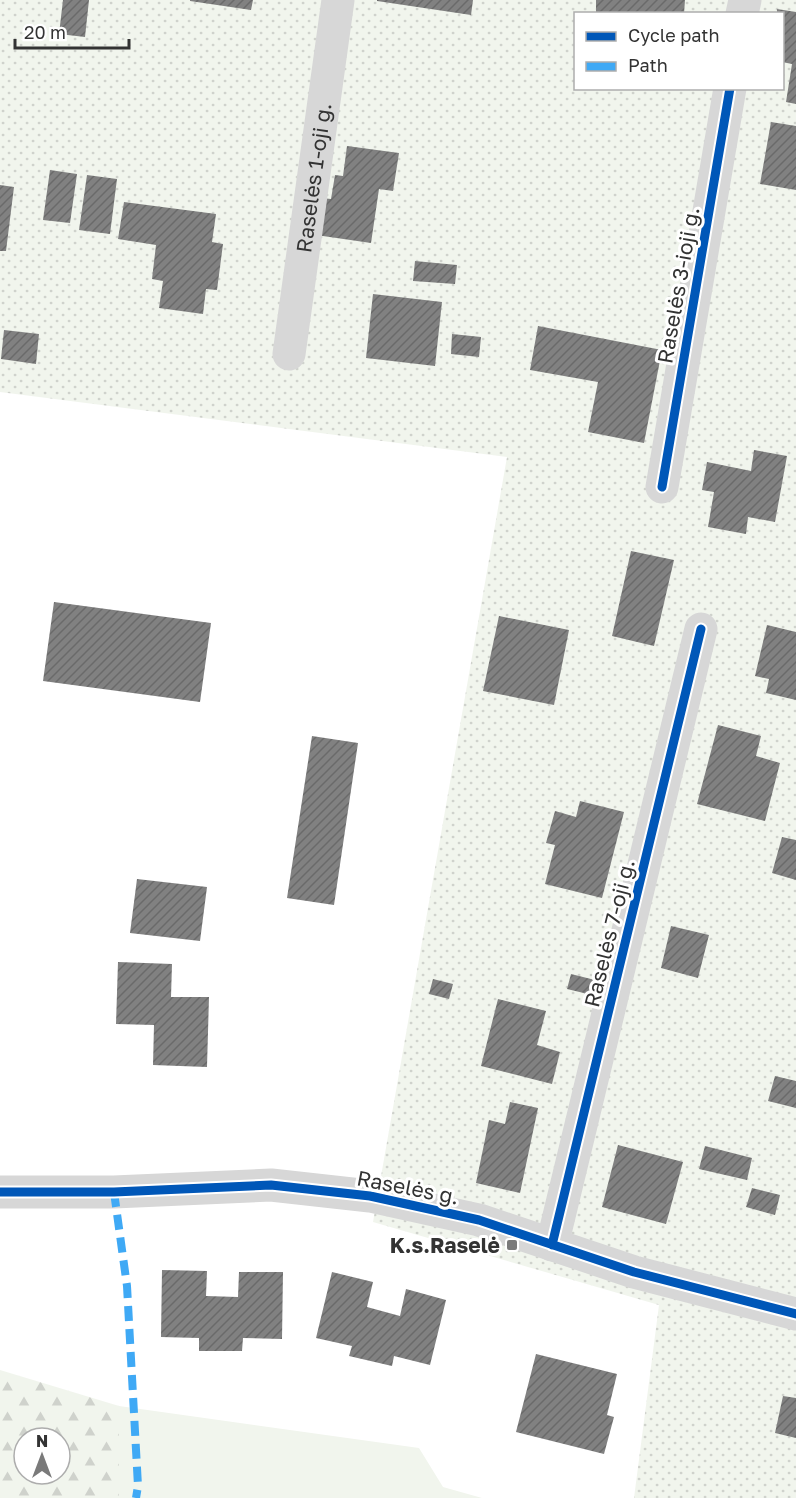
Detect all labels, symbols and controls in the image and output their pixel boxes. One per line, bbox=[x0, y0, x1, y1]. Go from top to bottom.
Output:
scale bar bbox=[15, 12, 129, 50]
legend bbox=[574, 12, 784, 90]
text: 20 m bbox=[24, 21, 66, 43]
text: Cycle path bbox=[628, 24, 720, 46]
text: Path bbox=[628, 54, 668, 76]
street label: Raselės 1-oji g. bbox=[290, 101, 337, 254]
street label: Raselės 3-ioji g. bbox=[651, 205, 705, 365]
street label: Raselės 7-oji g. bbox=[578, 856, 640, 1010]
street label: Raselės g. bbox=[355, 1164, 461, 1210]
place label: K.s.Raselė bbox=[390, 1232, 500, 1258]
marker: K.s.Raselė bbox=[505, 1238, 519, 1252]
north arrow bbox=[12, 1426, 72, 1486]
text: N bbox=[36, 1431, 48, 1451]

